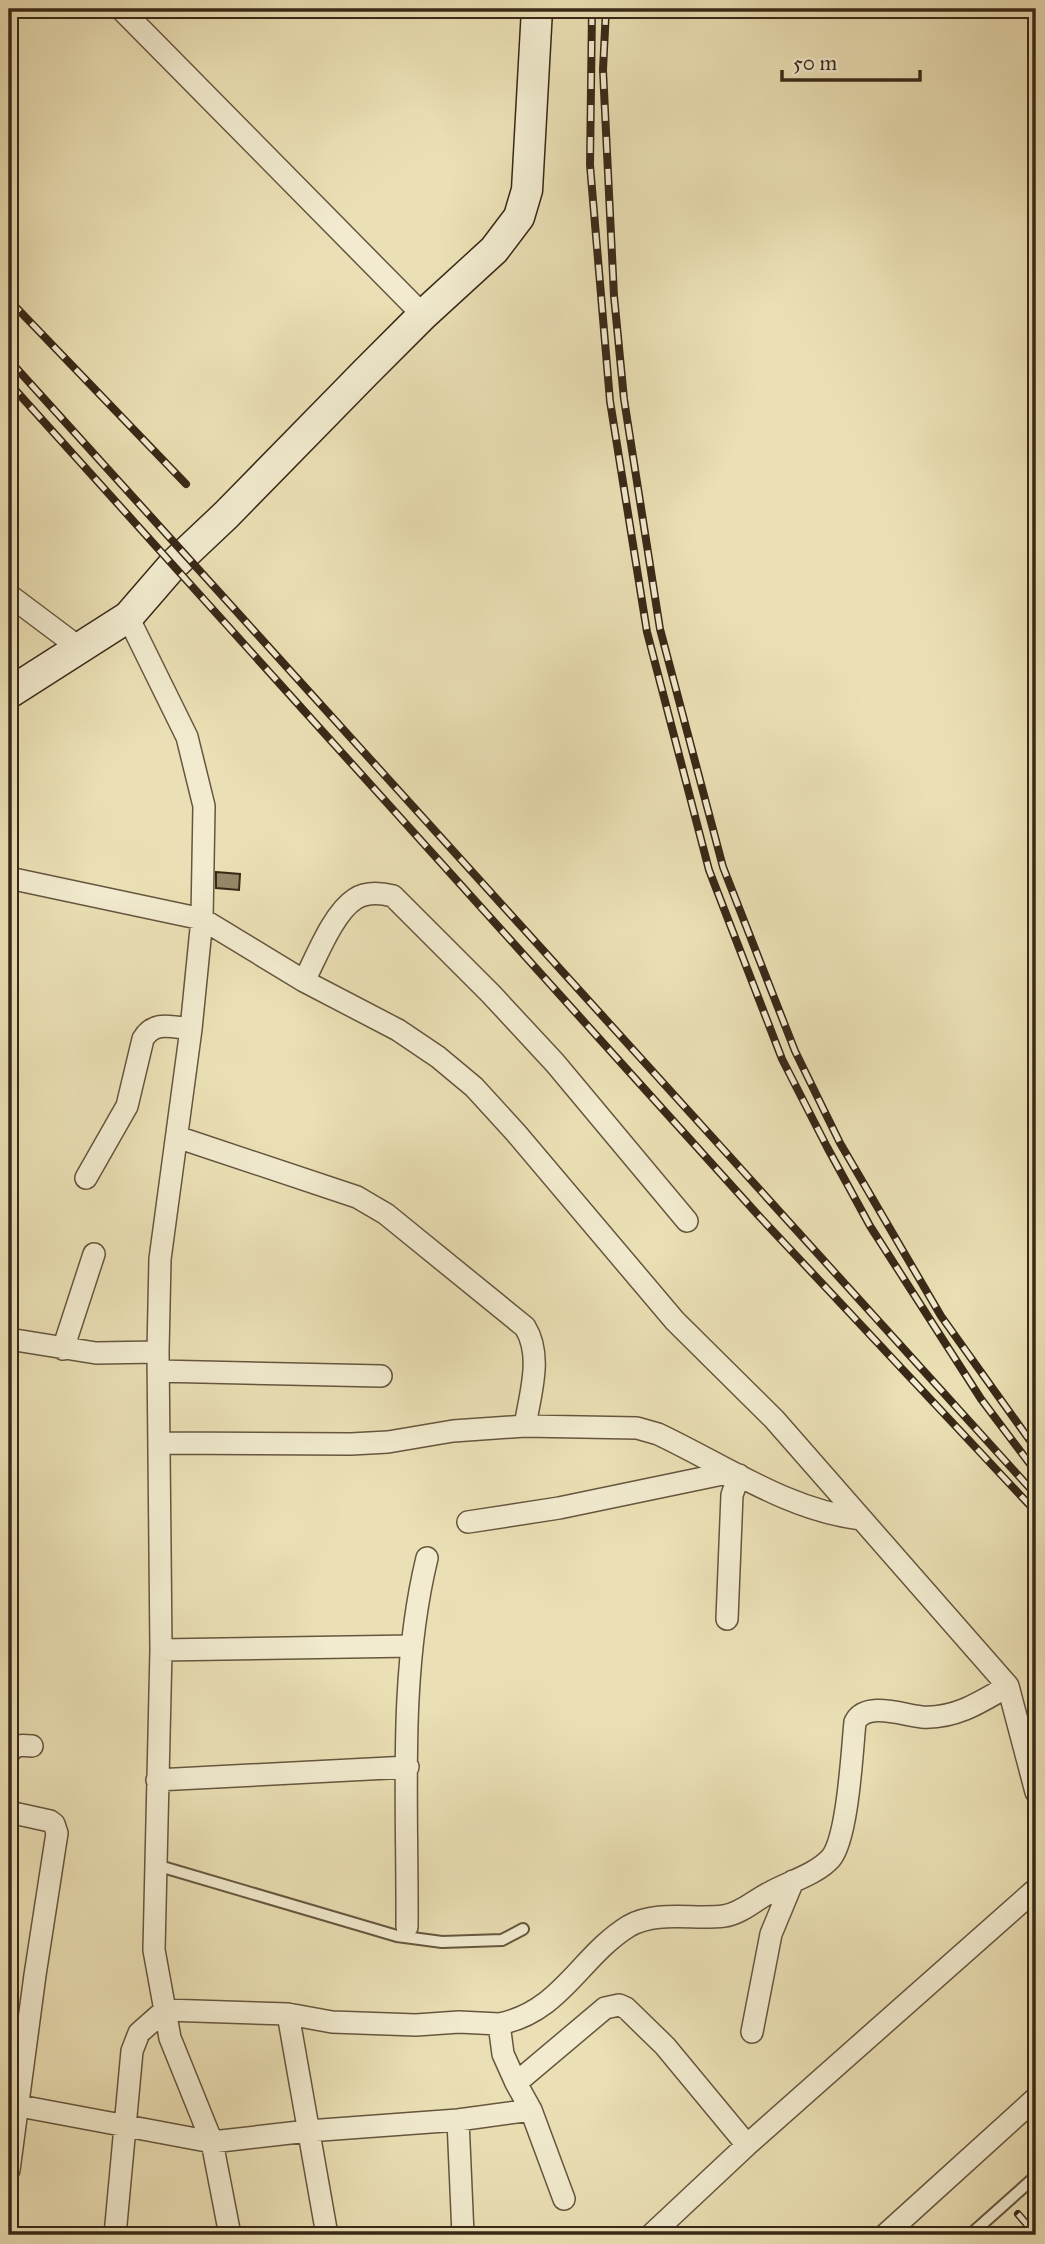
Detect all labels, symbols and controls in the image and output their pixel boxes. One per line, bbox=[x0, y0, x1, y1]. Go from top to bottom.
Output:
scale bar bbox=[782, 38, 921, 82]
text: 50 m bbox=[793, 50, 838, 76]

